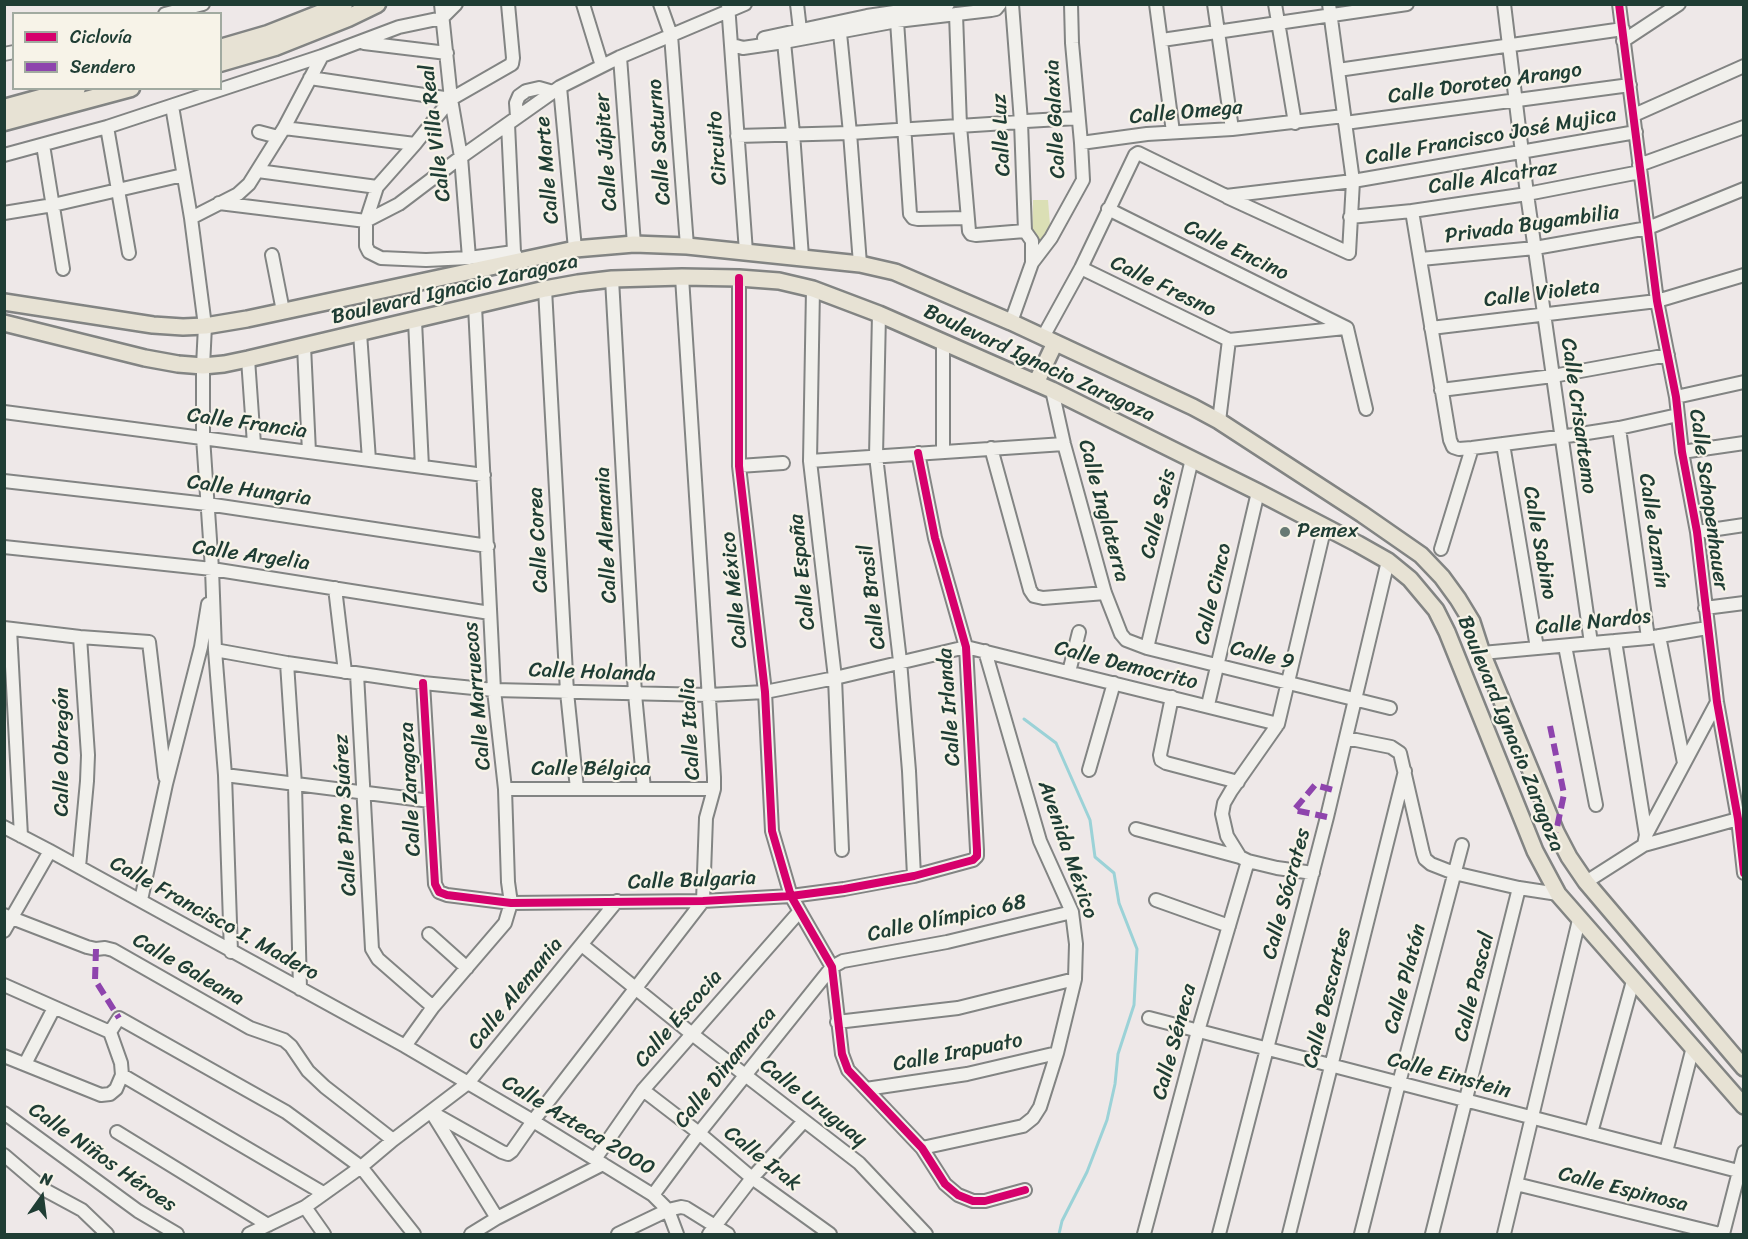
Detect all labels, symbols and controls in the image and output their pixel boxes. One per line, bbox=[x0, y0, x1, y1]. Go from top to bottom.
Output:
legend bbox=[12, 12, 222, 90]
text: Ciclovía bbox=[70, 21, 132, 53]
text: Sendero bbox=[70, 51, 135, 83]
street label: Calle Doroteo Arango bbox=[1387, 58, 1583, 110]
street label: Calle Galaxia bbox=[1040, 59, 1072, 179]
street label: Calle Villa Real bbox=[415, 63, 457, 203]
street label: Calle Saturno bbox=[643, 78, 677, 206]
street label: Calle Júpiter bbox=[590, 92, 624, 212]
street label: Calle Luz bbox=[987, 93, 1017, 177]
street label: Calle Omega bbox=[1128, 95, 1244, 131]
street label: Calle Francisco José Mujica bbox=[1363, 102, 1619, 172]
street label: Circuito bbox=[703, 110, 733, 186]
street label: Calle Marte bbox=[531, 115, 565, 225]
street label: Calle Alcatraz bbox=[1427, 155, 1559, 201]
street label: Privada Bugambilia bbox=[1443, 200, 1621, 250]
street label: Calle Encino bbox=[1180, 215, 1292, 287]
street label: Boulevard Ignacio Zaragoza bbox=[329, 249, 581, 331]
street label: Calle Fresno bbox=[1106, 251, 1220, 323]
street label: Calle Violeta bbox=[1483, 274, 1601, 314]
street label: Boulevard Ignacio Zaragoza bbox=[919, 299, 1159, 429]
street label: Calle Crisantemo bbox=[1555, 336, 1601, 496]
street label: Calle Francia bbox=[186, 403, 308, 445]
street label: Calle Schopenhauer bbox=[1683, 408, 1733, 592]
street label: Calle Inglaterra bbox=[1072, 437, 1134, 585]
street label: Calle Alemania bbox=[591, 466, 623, 604]
street label: Calle Seis bbox=[1136, 467, 1182, 561]
street label: Calle Hungria bbox=[185, 470, 313, 512]
street label: Calle Jazmín bbox=[1632, 472, 1674, 590]
street label: Calle Sabino bbox=[1517, 484, 1561, 602]
street label: Calle Corea bbox=[524, 487, 554, 593]
street label: Calle España bbox=[784, 513, 822, 631]
place label: Pemex bbox=[1297, 519, 1358, 545]
marker: Pemex bbox=[1278, 525, 1292, 539]
street label: Calle México bbox=[716, 530, 754, 650]
street label: Calle Argelia bbox=[191, 535, 311, 577]
street label: Calle Cinco bbox=[1190, 541, 1238, 647]
street label: Calle Brasil bbox=[854, 543, 892, 651]
street label: Calle Nardos bbox=[1534, 604, 1652, 642]
street label: Boulevard Ignacio Zaragoza bbox=[1451, 612, 1569, 856]
street label: Calle Marruecos bbox=[459, 621, 497, 771]
street label: Calle Democrito bbox=[1052, 636, 1200, 696]
street label: Calle 9 bbox=[1228, 636, 1296, 676]
street label: Calle Irlanda bbox=[933, 647, 967, 767]
street label: Calle Holanda bbox=[528, 658, 656, 688]
street label: Calle Italia bbox=[676, 677, 706, 781]
street label: Calle Obregón bbox=[50, 687, 76, 817]
street label: Calle Zaragoza bbox=[395, 721, 427, 857]
street label: Calle Pino Suárez bbox=[329, 733, 363, 897]
street label: Calle Bélgica bbox=[531, 757, 651, 783]
street label: Avenida México bbox=[1032, 778, 1102, 922]
street label: Calle Sócrates bbox=[1257, 826, 1317, 962]
street label: Calle Francisco I. Madero bbox=[105, 851, 323, 987]
street label: Calle Bulgaria bbox=[627, 866, 757, 896]
street label: Calle Olímpico 68 bbox=[865, 890, 1029, 948]
street label: Calle Platón bbox=[1379, 921, 1433, 1037]
street label: Calle Descartes bbox=[1298, 925, 1358, 1071]
street label: Calle Galeana bbox=[128, 928, 248, 1012]
street label: Calle Pascal bbox=[1449, 930, 1501, 1044]
street label: Calle Alemania bbox=[463, 933, 569, 1055]
street label: Calle Escocia bbox=[630, 965, 728, 1073]
street label: Calle Séneca bbox=[1147, 981, 1203, 1103]
street label: Calle Dinamarca bbox=[670, 1002, 782, 1134]
street label: Calle Irapuato bbox=[891, 1028, 1025, 1078]
street label: Calle Einstein bbox=[1385, 1047, 1513, 1105]
street label: Calle Uruguay bbox=[754, 1053, 872, 1153]
street label: Calle Azteca 2000 bbox=[497, 1070, 659, 1182]
street label: Calle Niños Héroes bbox=[23, 1098, 181, 1218]
street label: Calle Irak bbox=[719, 1121, 805, 1197]
street label: Calle Espinosa bbox=[1556, 1162, 1690, 1218]
north arrow bbox=[12, 1167, 72, 1227]

